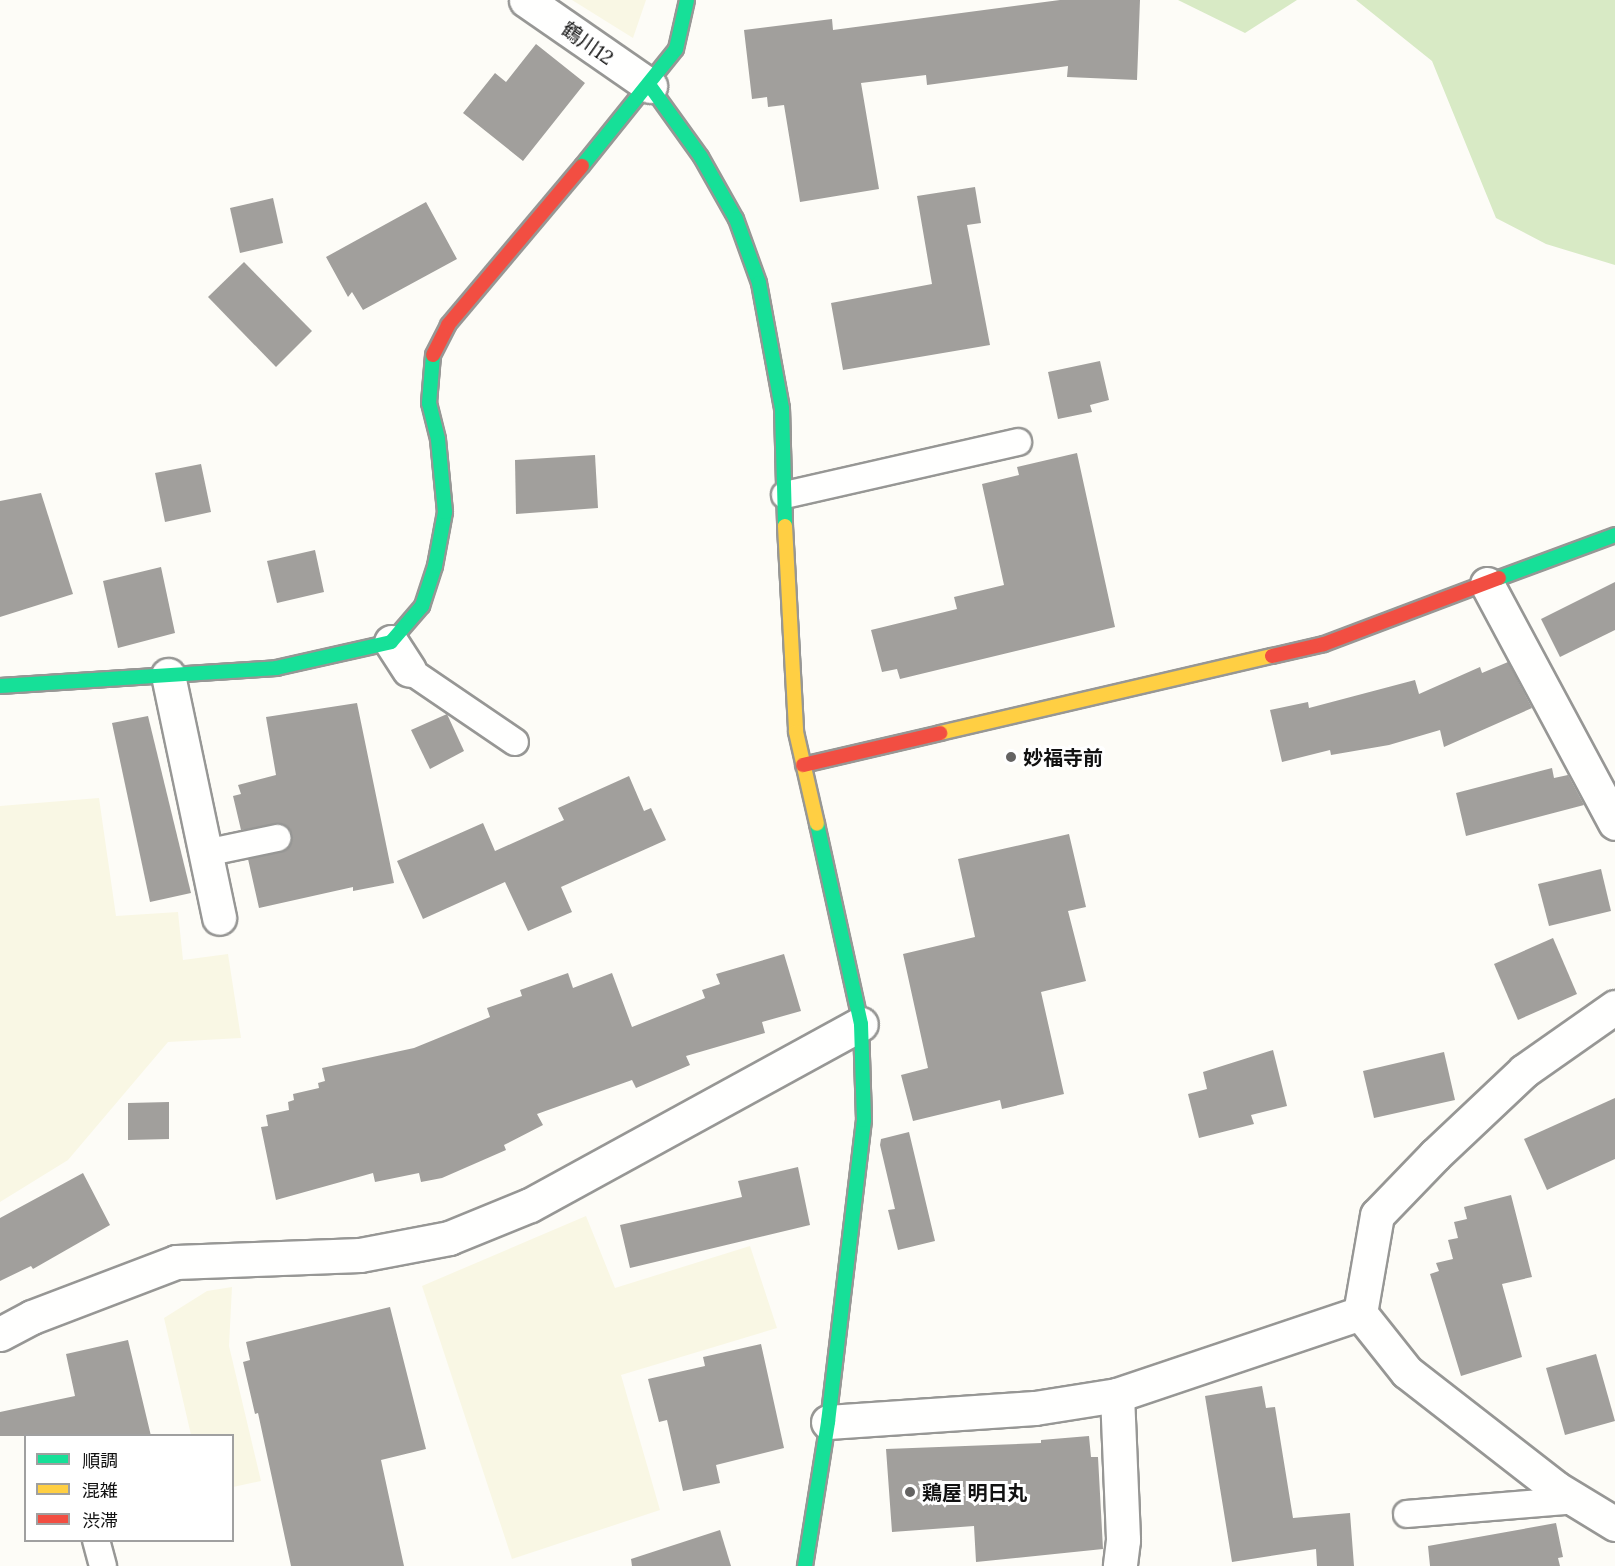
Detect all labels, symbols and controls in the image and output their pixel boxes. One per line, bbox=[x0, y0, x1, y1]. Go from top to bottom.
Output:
street label: 鶴川12 bbox=[557, 17, 619, 69]
place label: 妙福寺前 bbox=[1023, 745, 1103, 769]
marker: 妙福寺前 bbox=[1004, 750, 1018, 764]
legend bbox=[24, 1434, 234, 1542]
text: 順調 bbox=[82, 1449, 118, 1472]
text: 混雑 bbox=[82, 1479, 118, 1502]
place label: 鶏屋 明日丸 bbox=[922, 1480, 1027, 1504]
marker: 鶏屋 明日丸 bbox=[903, 1485, 917, 1499]
text: 渋滞 bbox=[82, 1509, 118, 1532]

